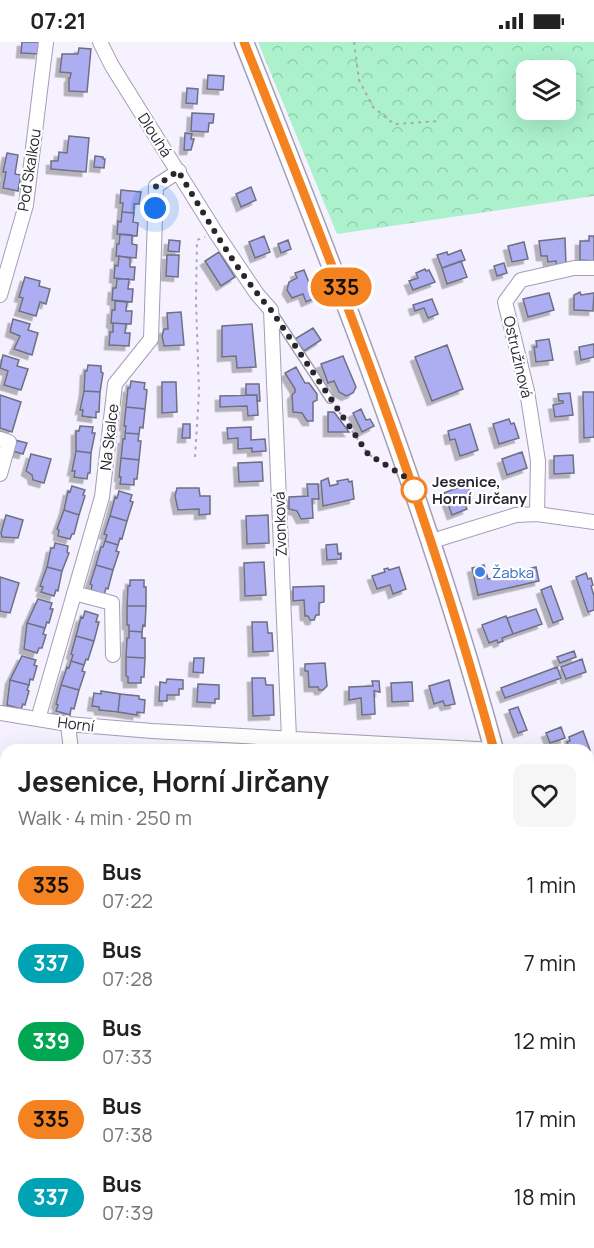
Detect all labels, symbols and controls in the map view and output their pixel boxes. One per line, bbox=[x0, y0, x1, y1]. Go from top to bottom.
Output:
text: 07:21 bbox=[30, 6, 87, 36]
map controls bbox=[516, 60, 576, 120]
button: layers bbox=[516, 60, 576, 120]
street label: Dlouhá bbox=[133, 109, 177, 161]
street label: Pod Skalkou bbox=[12, 127, 46, 213]
your location bbox=[140, 193, 170, 223]
line badge: 335 bbox=[306, 268, 376, 306]
text: 335 bbox=[323, 273, 359, 301]
street label: Ostružinová bbox=[498, 314, 538, 400]
street label: Na Skalce bbox=[94, 402, 124, 472]
place label: Jesenice, Horní Jirčany bbox=[432, 471, 527, 509]
marker: Jesenice, Horní Jirčany bbox=[401, 477, 427, 503]
street label: Zvonková bbox=[268, 491, 292, 557]
place label: Žabka bbox=[492, 562, 534, 583]
marker: Žabka bbox=[473, 565, 487, 579]
street label: Horní bbox=[56, 711, 96, 737]
text: Jesenice, Horní Jirčany bbox=[18, 762, 329, 800]
button: heart bbox=[513, 764, 576, 827]
text: Walk · 4 min · 250 m bbox=[18, 804, 192, 831]
text: Bus bbox=[102, 857, 142, 887]
text: 1 min bbox=[526, 870, 576, 900]
text: 335 bbox=[33, 871, 69, 899]
text: 07:22 bbox=[102, 887, 153, 914]
text: Bus bbox=[102, 935, 142, 965]
text: 7 min bbox=[524, 948, 576, 978]
text: 337 bbox=[33, 949, 69, 977]
text: 07:28 bbox=[102, 965, 153, 992]
text: Bus bbox=[102, 1013, 142, 1043]
text: 12 min bbox=[514, 1026, 576, 1056]
text: 339 bbox=[32, 1027, 70, 1055]
text: 07:33 bbox=[102, 1043, 152, 1070]
text: Bus bbox=[102, 1091, 142, 1121]
text: 17 min bbox=[515, 1104, 576, 1134]
text: 335 bbox=[33, 1105, 69, 1133]
text: 07:38 bbox=[102, 1121, 153, 1148]
text: Bus bbox=[102, 1169, 142, 1199]
text: 18 min bbox=[513, 1182, 576, 1212]
text: 337 bbox=[33, 1183, 69, 1211]
text: 07:39 bbox=[102, 1199, 154, 1226]

